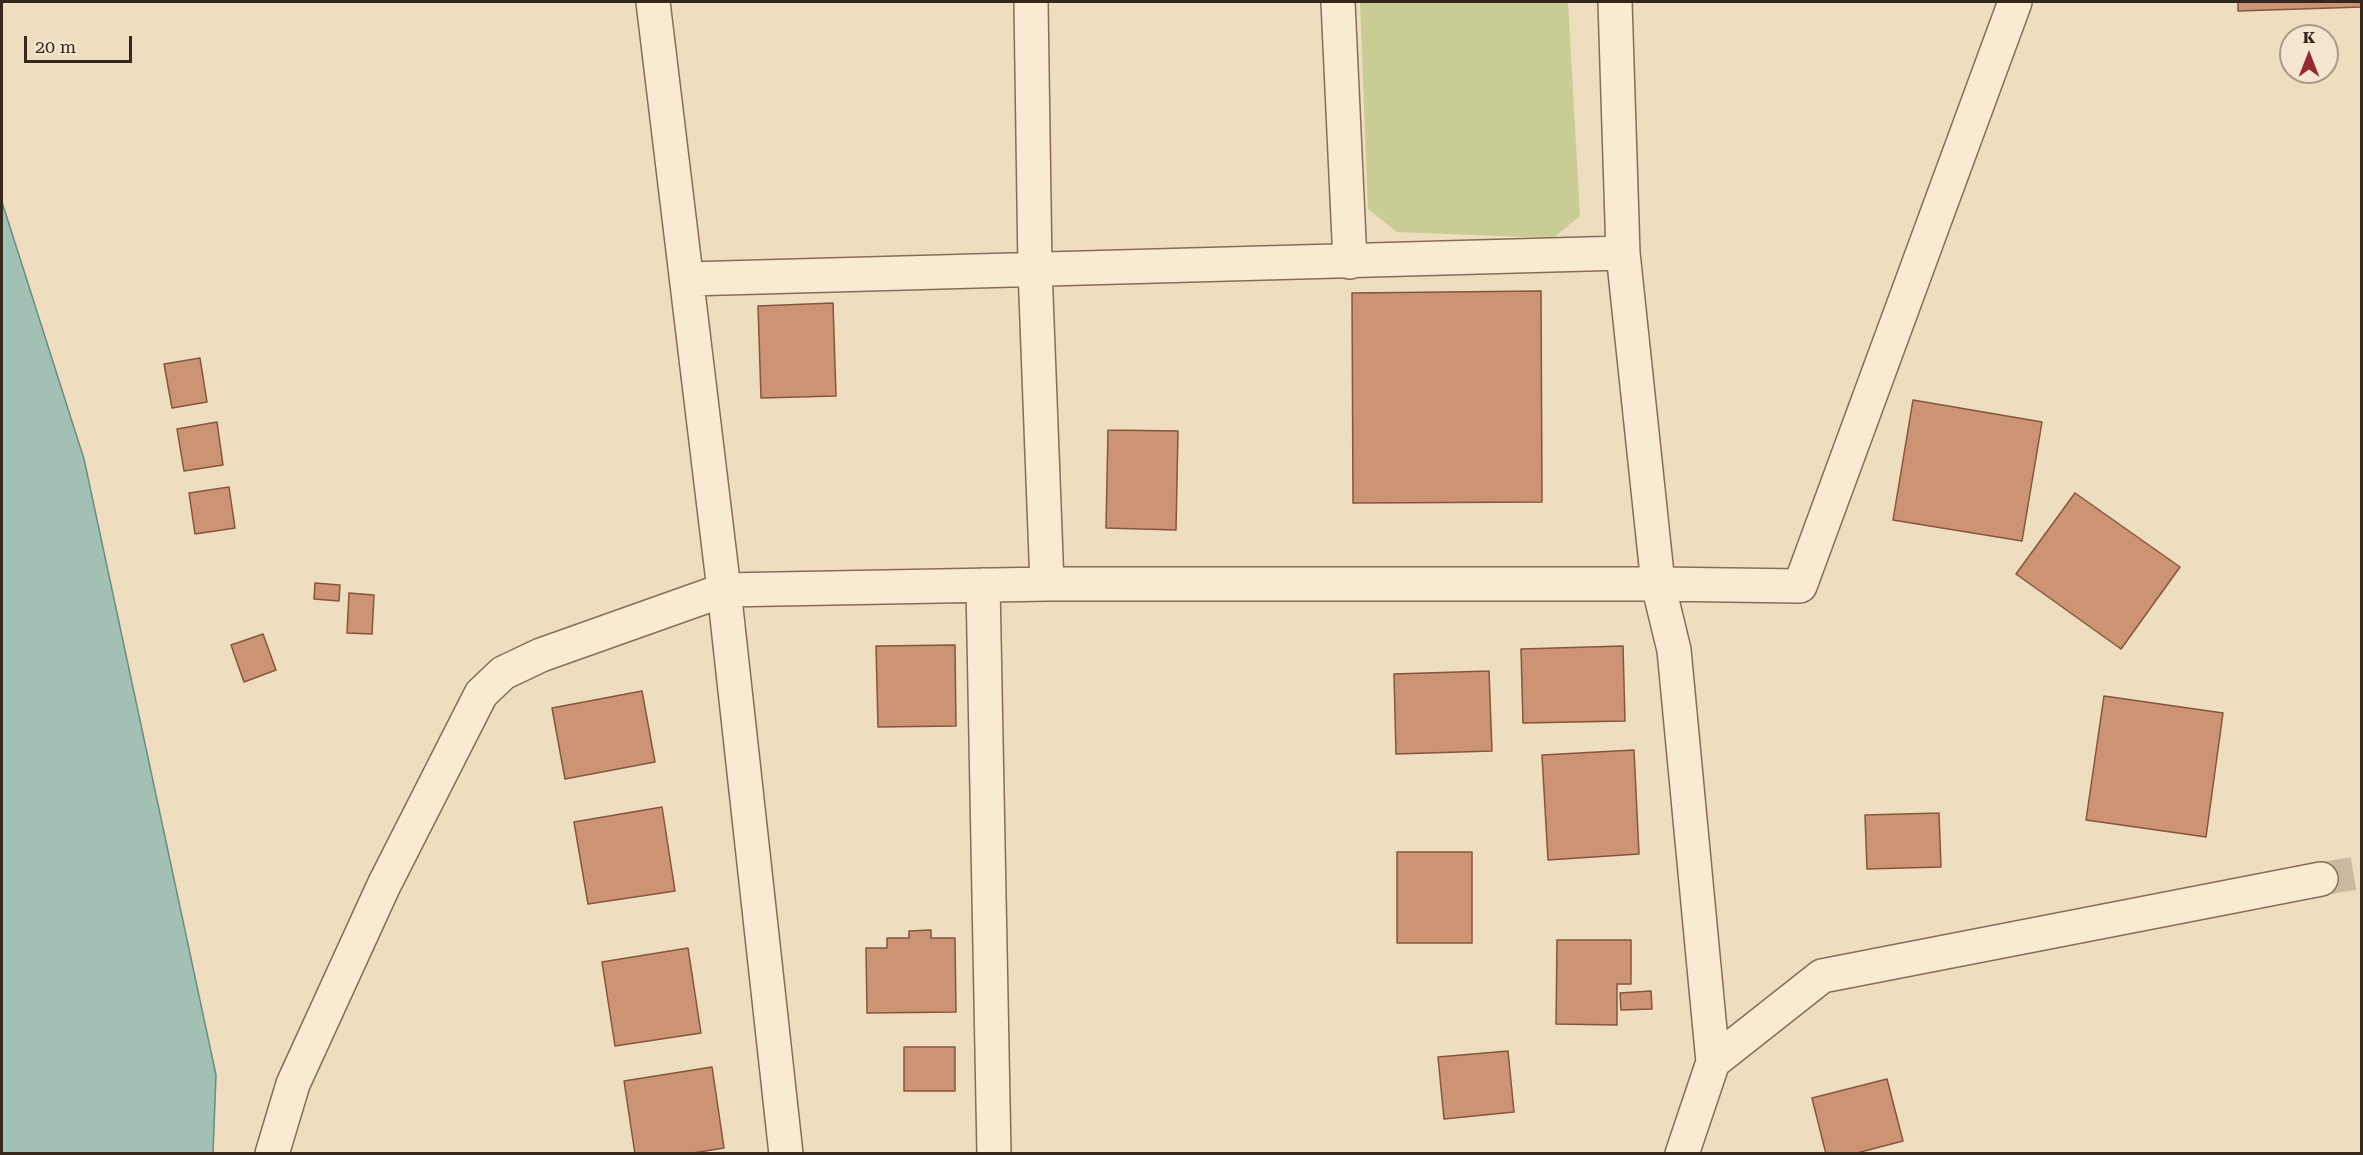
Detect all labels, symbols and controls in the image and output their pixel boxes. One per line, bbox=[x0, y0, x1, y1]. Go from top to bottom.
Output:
scale bar bbox=[27, 24, 135, 62]
north arrow bbox=[2279, 24, 2339, 84]
text: K bbox=[2303, 28, 2315, 47]
text: 20 m bbox=[35, 36, 76, 57]

